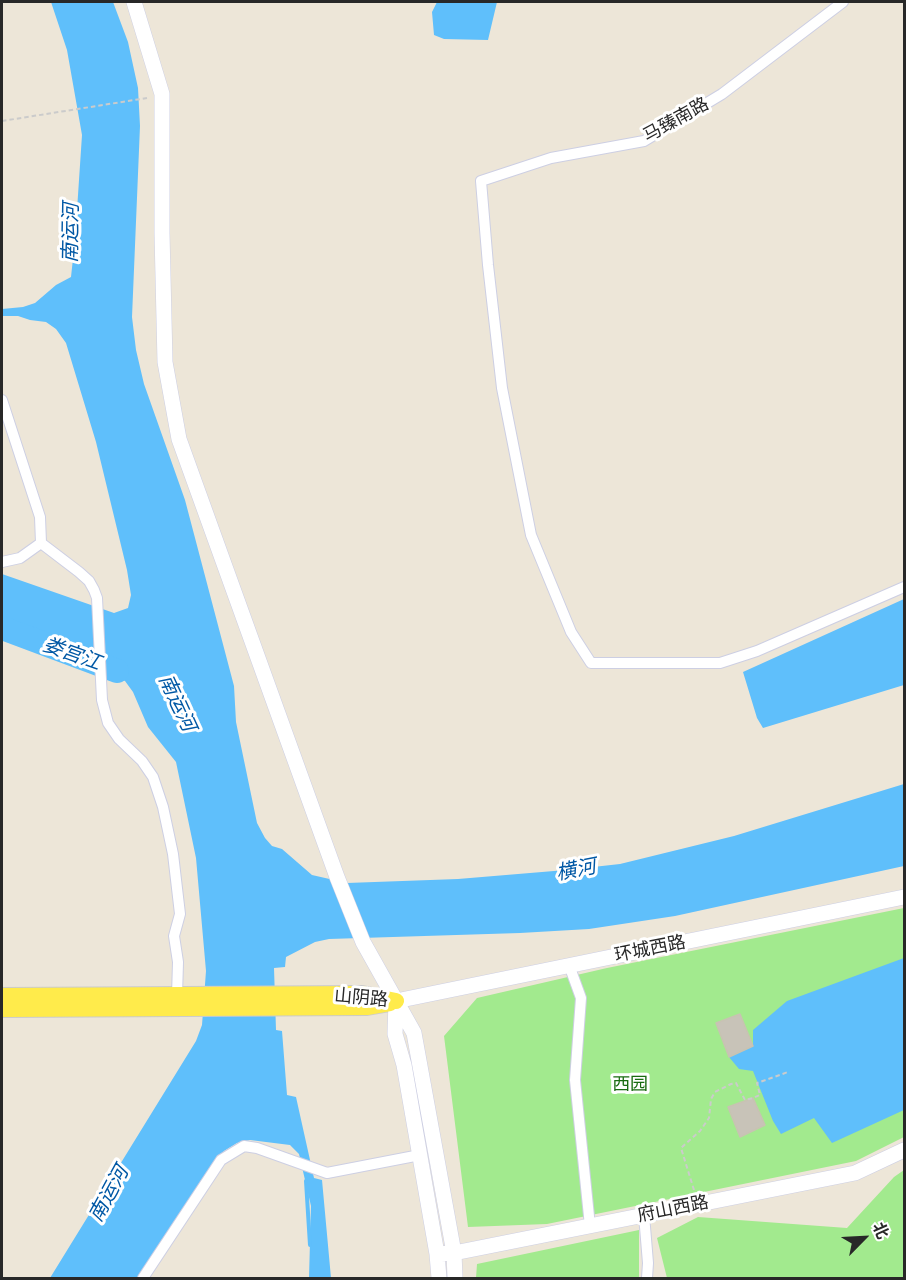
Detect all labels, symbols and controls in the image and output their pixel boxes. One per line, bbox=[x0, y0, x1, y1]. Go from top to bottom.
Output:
street label: 马臻南路 bbox=[639, 93, 713, 147]
water label: 南运河 bbox=[58, 203, 84, 263]
water label: 娄宫江 bbox=[40, 632, 104, 676]
water label: 南运河 bbox=[153, 671, 201, 735]
water label: 横河 bbox=[554, 854, 598, 886]
street label: 环城西路 bbox=[613, 932, 687, 966]
street label: 山阴路 bbox=[333, 985, 389, 1011]
park label: 西园 bbox=[612, 1074, 648, 1096]
water label: 南运河 bbox=[84, 1162, 134, 1226]
street label: 府山西路 bbox=[636, 1192, 710, 1226]
north arrow bbox=[834, 1208, 894, 1268]
text: 北 bbox=[869, 1219, 893, 1242]

